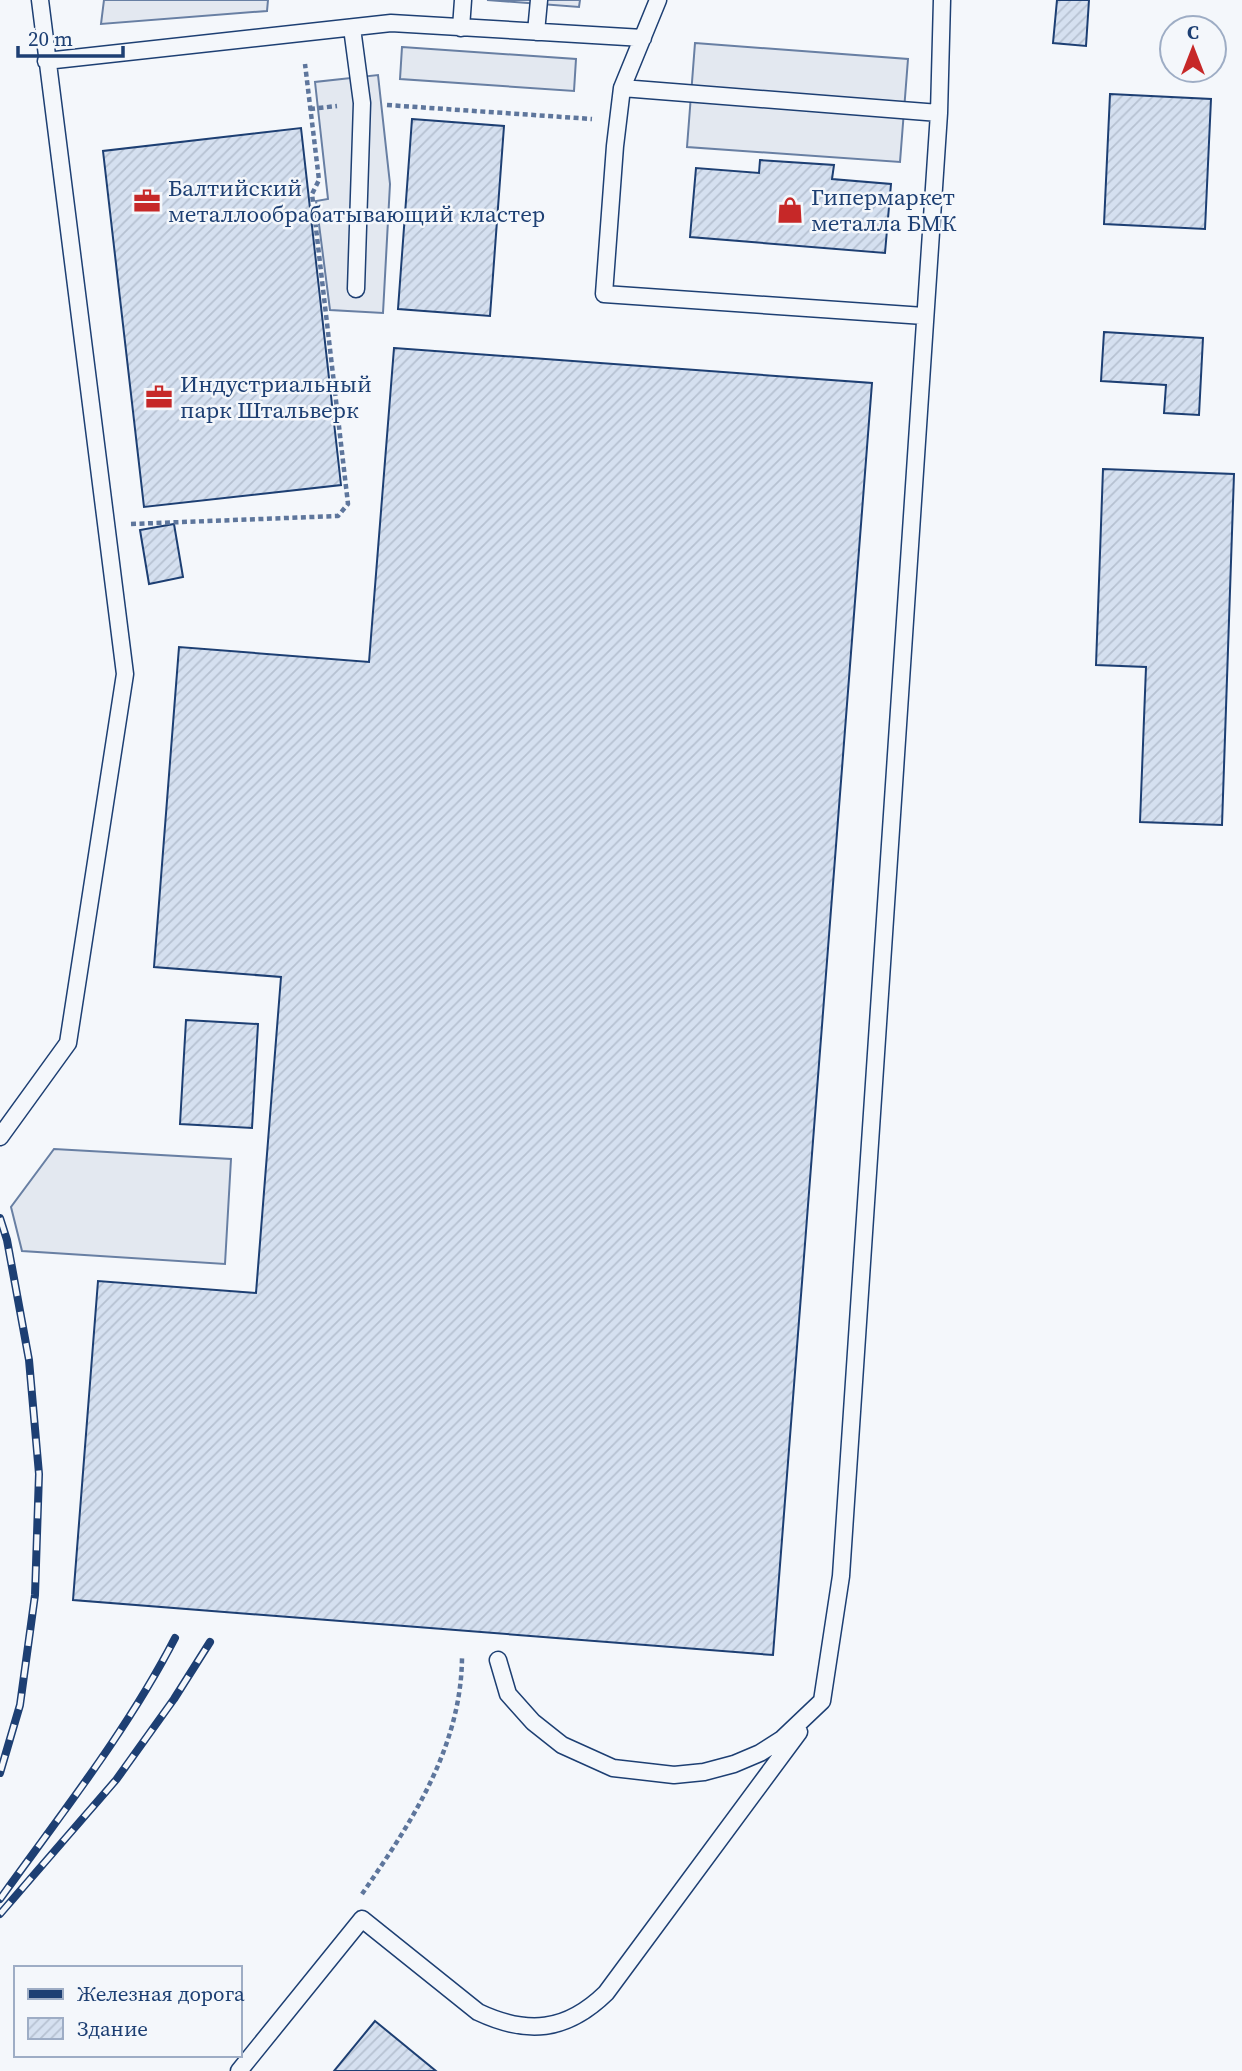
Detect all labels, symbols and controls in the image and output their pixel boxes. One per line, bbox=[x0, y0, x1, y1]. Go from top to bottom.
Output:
scale bar bbox=[18, 14, 122, 58]
north arrow bbox=[1158, 14, 1228, 84]
text: С bbox=[1187, 19, 1199, 45]
text: 20 m bbox=[28, 24, 73, 53]
place label: Балтийский металлообрабатывающий кластер bbox=[168, 172, 545, 230]
place label: Гипермаркет металла БМК bbox=[811, 181, 956, 239]
office icon: Балтийский металлообрабатывающий кластер bbox=[132, 186, 162, 216]
shop icon: Гипермаркет металла БМК bbox=[775, 195, 805, 225]
place label: Индустриальный парк Штальверк bbox=[180, 368, 372, 426]
office icon: Индустриальный парк Штальверк bbox=[144, 382, 174, 412]
legend bbox=[14, 1966, 242, 2057]
text: Железная дорога bbox=[77, 1979, 245, 2008]
text: Здание bbox=[77, 2014, 148, 2043]

